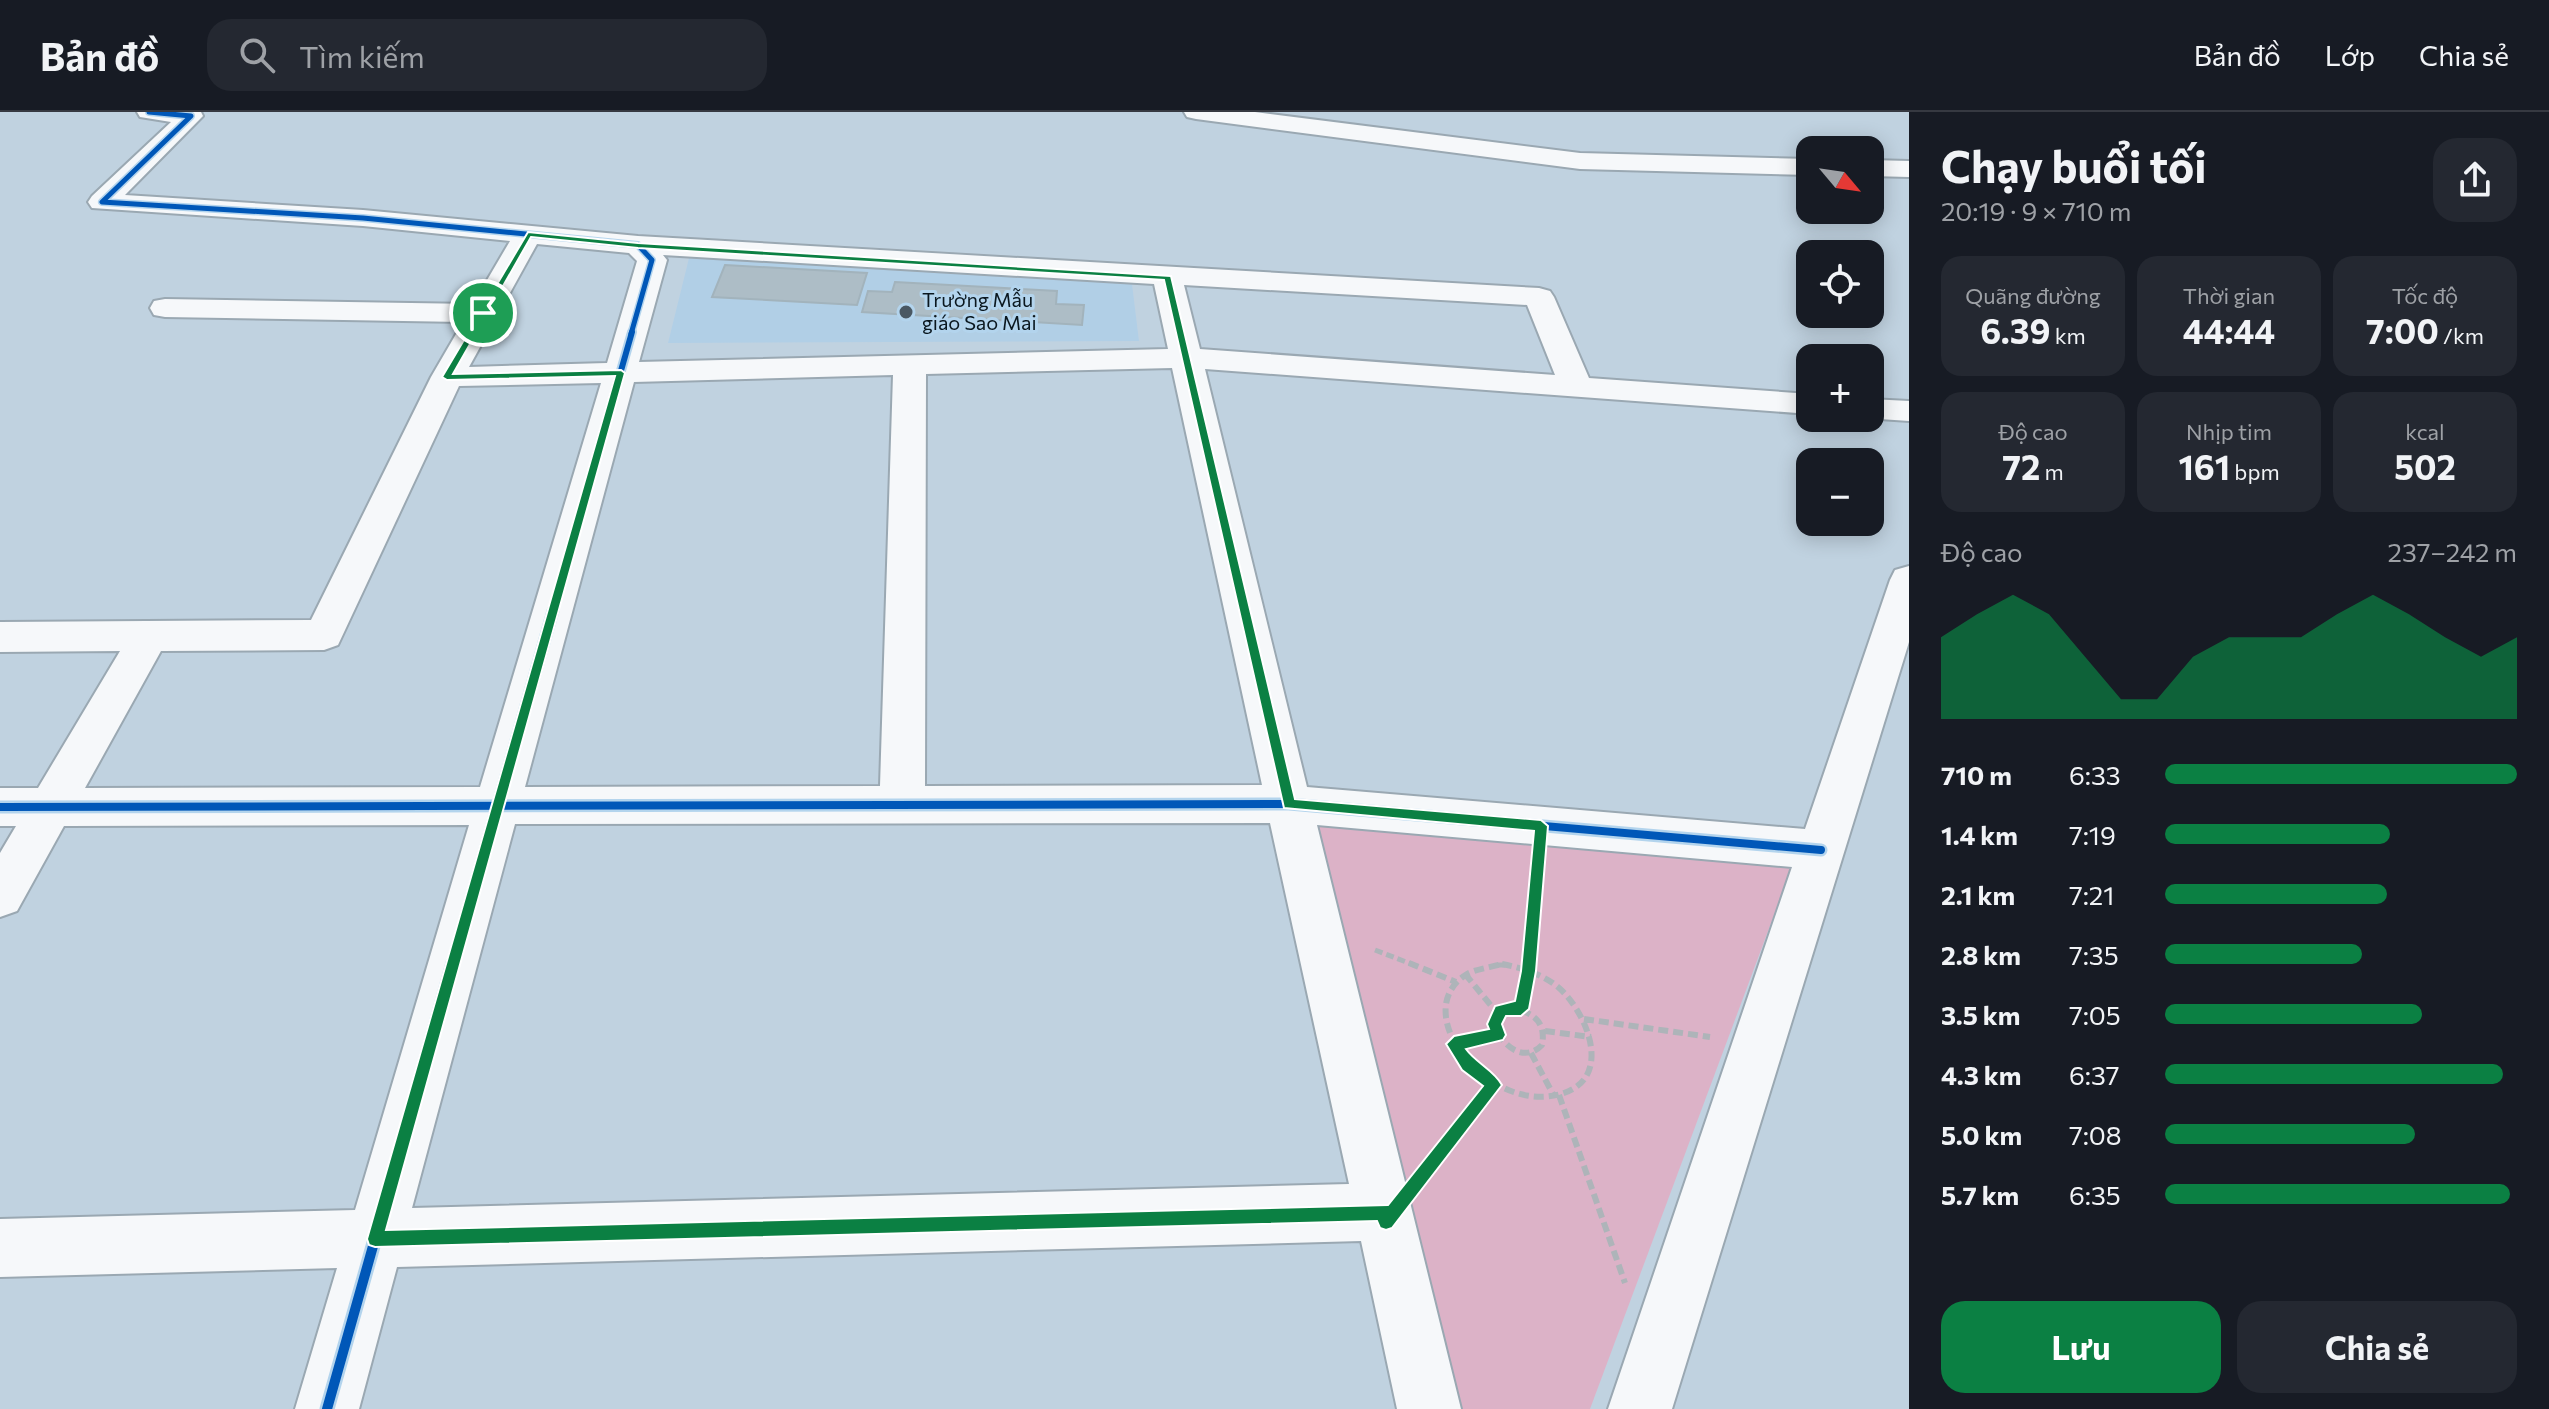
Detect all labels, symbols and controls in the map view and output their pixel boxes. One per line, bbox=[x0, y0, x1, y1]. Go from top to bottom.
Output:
search box bbox=[207, 19, 767, 91]
text: Bản đồ bbox=[40, 32, 159, 79]
icon: search bbox=[235, 33, 279, 77]
text: Tìm kiếm bbox=[299, 37, 425, 74]
text: Bản đồ bbox=[2194, 38, 2281, 72]
text: Lớp bbox=[2325, 38, 2375, 72]
text: Chia sẻ bbox=[2419, 38, 2509, 72]
north arrow bbox=[1796, 136, 1884, 224]
map controls bbox=[1796, 136, 1884, 536]
text: Chạy buổi tối bbox=[1941, 138, 2207, 192]
button: share bbox=[2433, 138, 2517, 222]
text: 20:19 · 9 × 710 m bbox=[1941, 195, 2131, 226]
button: locate bbox=[1796, 240, 1884, 328]
pin bbox=[449, 279, 517, 347]
text: Quãng đường bbox=[1965, 282, 2101, 309]
text: Thời gian bbox=[2183, 282, 2275, 309]
text: Tốc độ bbox=[2392, 282, 2458, 309]
place label: Trường Mẫu giáo Sao Mai bbox=[922, 287, 1037, 334]
icon: arrive bbox=[461, 291, 505, 335]
marker: Trường Mẫu giáo Sao Mai bbox=[897, 303, 915, 321]
text: 6.39 bbox=[1980, 309, 2050, 351]
text: 44:44 bbox=[2183, 309, 2275, 351]
text: 7:00 bbox=[2366, 309, 2439, 351]
text: km bbox=[2050, 322, 2086, 349]
text: /km bbox=[2439, 322, 2484, 349]
button: + bbox=[1796, 344, 1884, 432]
text: Độ cao bbox=[1998, 418, 2068, 445]
text: Nhịp tim bbox=[2186, 418, 2272, 445]
text: kcal bbox=[2405, 418, 2445, 445]
text: 72 bbox=[2002, 445, 2040, 487]
text: 161 bbox=[2178, 445, 2230, 487]
text: 502 bbox=[2394, 445, 2456, 487]
button: − bbox=[1796, 448, 1884, 536]
text: m bbox=[2040, 458, 2064, 485]
text: bpm bbox=[2230, 458, 2280, 485]
text: Độ cao bbox=[1941, 536, 2023, 567]
text: 237–242 m bbox=[2388, 536, 2517, 567]
text: 710 m bbox=[1941, 759, 2012, 790]
text: 6:33 bbox=[2069, 759, 2121, 790]
text: 1.4 km bbox=[1941, 819, 2018, 850]
text: 7:19 bbox=[2069, 819, 2116, 850]
text: 2.1 km bbox=[1941, 879, 2015, 910]
text: 7:21 bbox=[2069, 879, 2114, 910]
text: 2.8 km bbox=[1941, 939, 2021, 970]
text: 7:35 bbox=[2069, 939, 2119, 970]
text: 3.5 km bbox=[1941, 999, 2020, 1030]
text: 7:05 bbox=[2069, 999, 2121, 1030]
text: 4.3 km bbox=[1941, 1059, 2021, 1090]
text: 6:37 bbox=[2069, 1059, 2119, 1090]
text: 5.0 km bbox=[1941, 1119, 2022, 1150]
text: 7:08 bbox=[2069, 1119, 2122, 1150]
text: 5.7 km bbox=[1941, 1179, 2019, 1210]
text: 6:35 bbox=[2069, 1179, 2121, 1210]
button: Lưu bbox=[1941, 1301, 2221, 1393]
button: Chia sẻ bbox=[2237, 1301, 2517, 1393]

